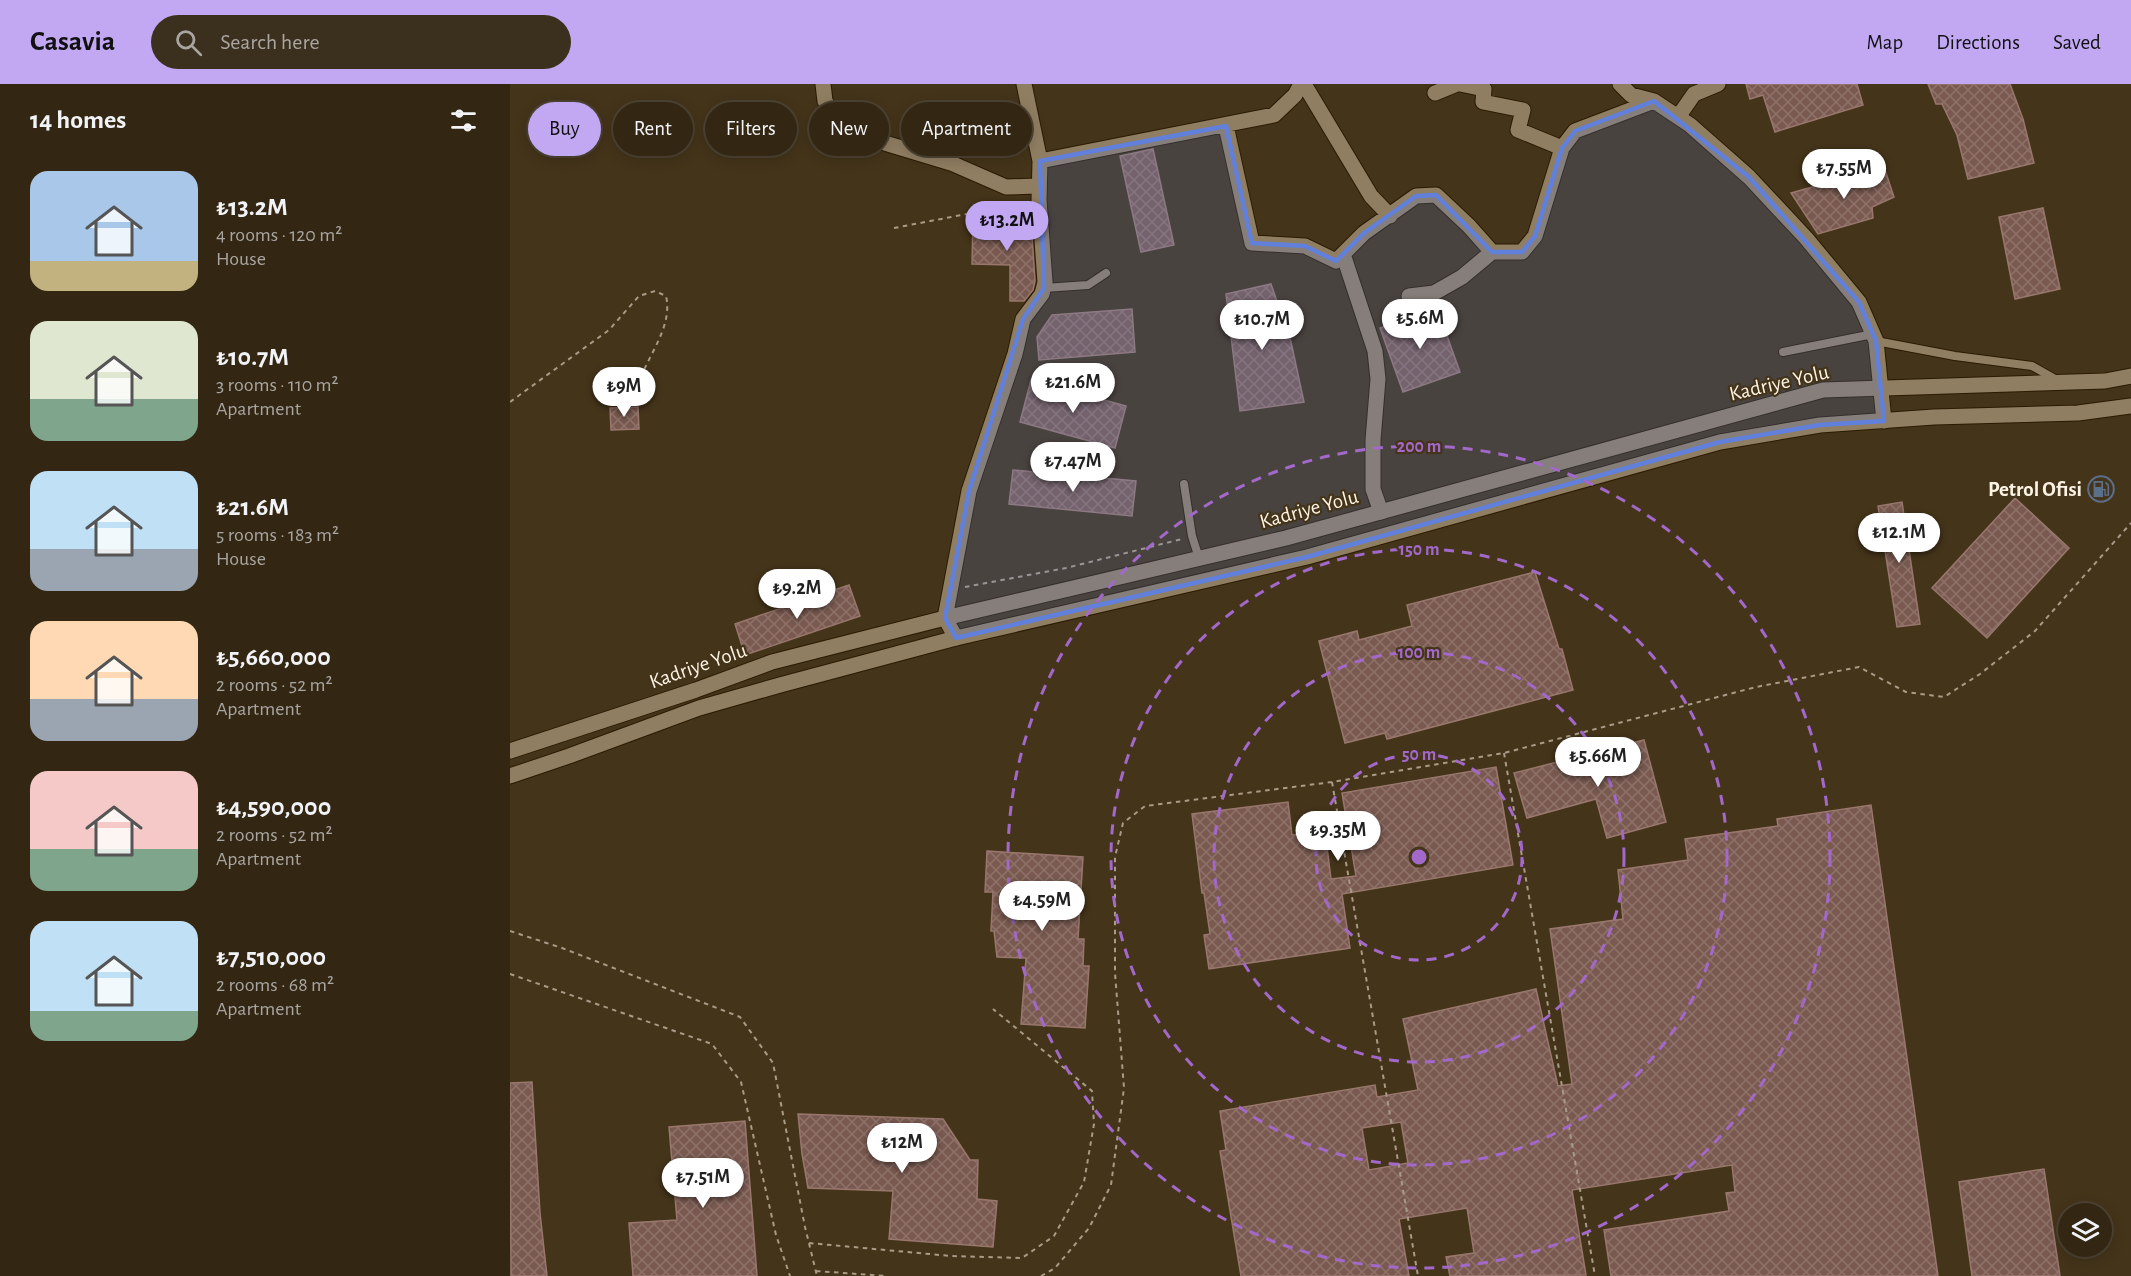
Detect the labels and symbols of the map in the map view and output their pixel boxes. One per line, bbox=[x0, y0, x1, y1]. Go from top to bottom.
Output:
pin: ₺7.55M bbox=[1795, 149, 1893, 200]
pin: ₺13.2M bbox=[958, 201, 1056, 252]
pin: ₺5.6M bbox=[1378, 299, 1462, 350]
pin: ₺10.7M bbox=[1213, 300, 1311, 351]
street label: Kadriye Yolu bbox=[1727, 361, 1831, 405]
pin: ₺21.6M bbox=[1024, 363, 1122, 414]
pin: ₺9M bbox=[595, 367, 653, 418]
text: 200 m bbox=[1397, 438, 1441, 456]
pin: ₺7.47M bbox=[1024, 442, 1122, 493]
fuel station icon: Petrol Ofisi bbox=[2086, 474, 2116, 504]
place label: Petrol Ofisi bbox=[1988, 479, 2082, 500]
street label: Kadriye Yolu bbox=[1257, 486, 1361, 532]
pin: ₺12.1M bbox=[1850, 513, 1948, 564]
text: 150 m bbox=[1399, 541, 1439, 559]
pin: ₺9.2M bbox=[755, 569, 839, 620]
street label: Kadriye Yolu bbox=[647, 639, 750, 692]
text: 100 m bbox=[1398, 644, 1440, 662]
pin: ₺5.66M bbox=[1549, 737, 1647, 788]
text: 50 m bbox=[1402, 746, 1436, 764]
pin: ₺9.35M bbox=[1289, 811, 1387, 862]
centre of rings bbox=[1409, 847, 1429, 867]
pin: ₺4.59M bbox=[993, 881, 1091, 932]
pin: ₺12M bbox=[866, 1123, 938, 1174]
pin: ₺7.51M bbox=[654, 1158, 752, 1209]

